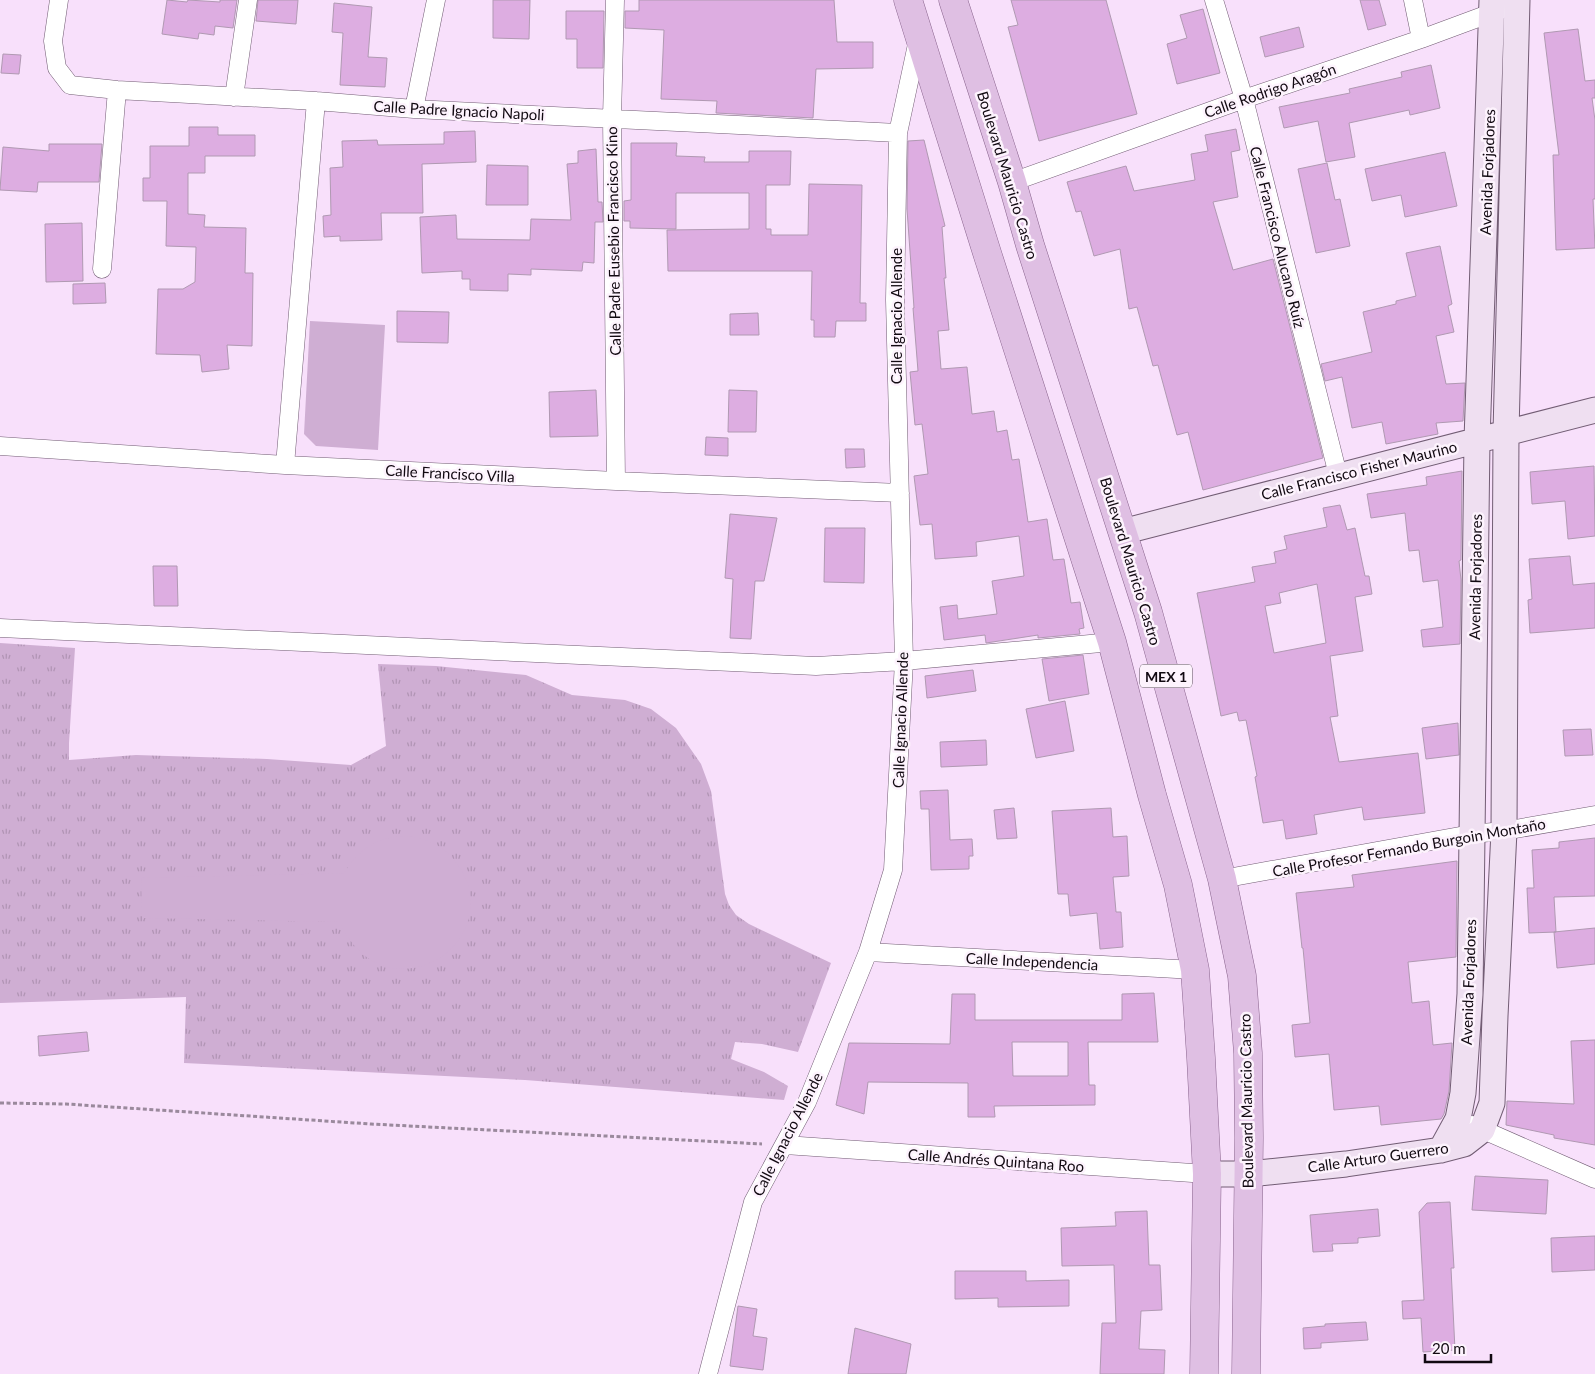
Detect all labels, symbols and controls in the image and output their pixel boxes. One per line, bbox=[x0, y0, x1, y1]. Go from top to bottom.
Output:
street label: Calle Rodrigo Aragón bbox=[1202, 59, 1338, 121]
street label: Boulevard Mauricio Castro bbox=[974, 89, 1042, 261]
street label: Calle Padre Ignacio Napoli bbox=[373, 97, 545, 123]
street label: Avenida Forjadores bbox=[1476, 109, 1498, 235]
street label: Calle Padre Eusebio Francisco Kino bbox=[602, 126, 624, 356]
street label: Calle Francisco Alucano Ruíz bbox=[1247, 144, 1309, 330]
street label: Calle Ignacio Allende bbox=[887, 248, 905, 384]
street label: Calle Francisco Fisher Maurino bbox=[1259, 437, 1459, 503]
street label: Calle Francisco Villa bbox=[385, 461, 515, 485]
street label: Boulevard Mauricio Castro bbox=[1097, 475, 1165, 647]
street label: Avenida Forjadores bbox=[1465, 514, 1485, 640]
street label: Calle Ignacio Allende bbox=[889, 651, 911, 788]
road number: MEX 1 bbox=[1140, 664, 1192, 688]
street label: Calle Profesor Fernando Burgoin Montaño bbox=[1271, 814, 1547, 880]
street label: Avenida Forjadores bbox=[1457, 919, 1479, 1045]
street label: Calle Independencia bbox=[965, 949, 1099, 973]
street label: Boulevard Mauricio Castro bbox=[1235, 1013, 1257, 1189]
street label: Calle Ignacio Allende bbox=[748, 1069, 826, 1199]
street label: Calle Arturo Guerrero bbox=[1306, 1138, 1450, 1176]
street label: Calle Andrés Quintana Roo bbox=[907, 1145, 1085, 1175]
scale bar bbox=[1425, 1332, 1491, 1364]
text: 20 m bbox=[1432, 1339, 1466, 1357]

